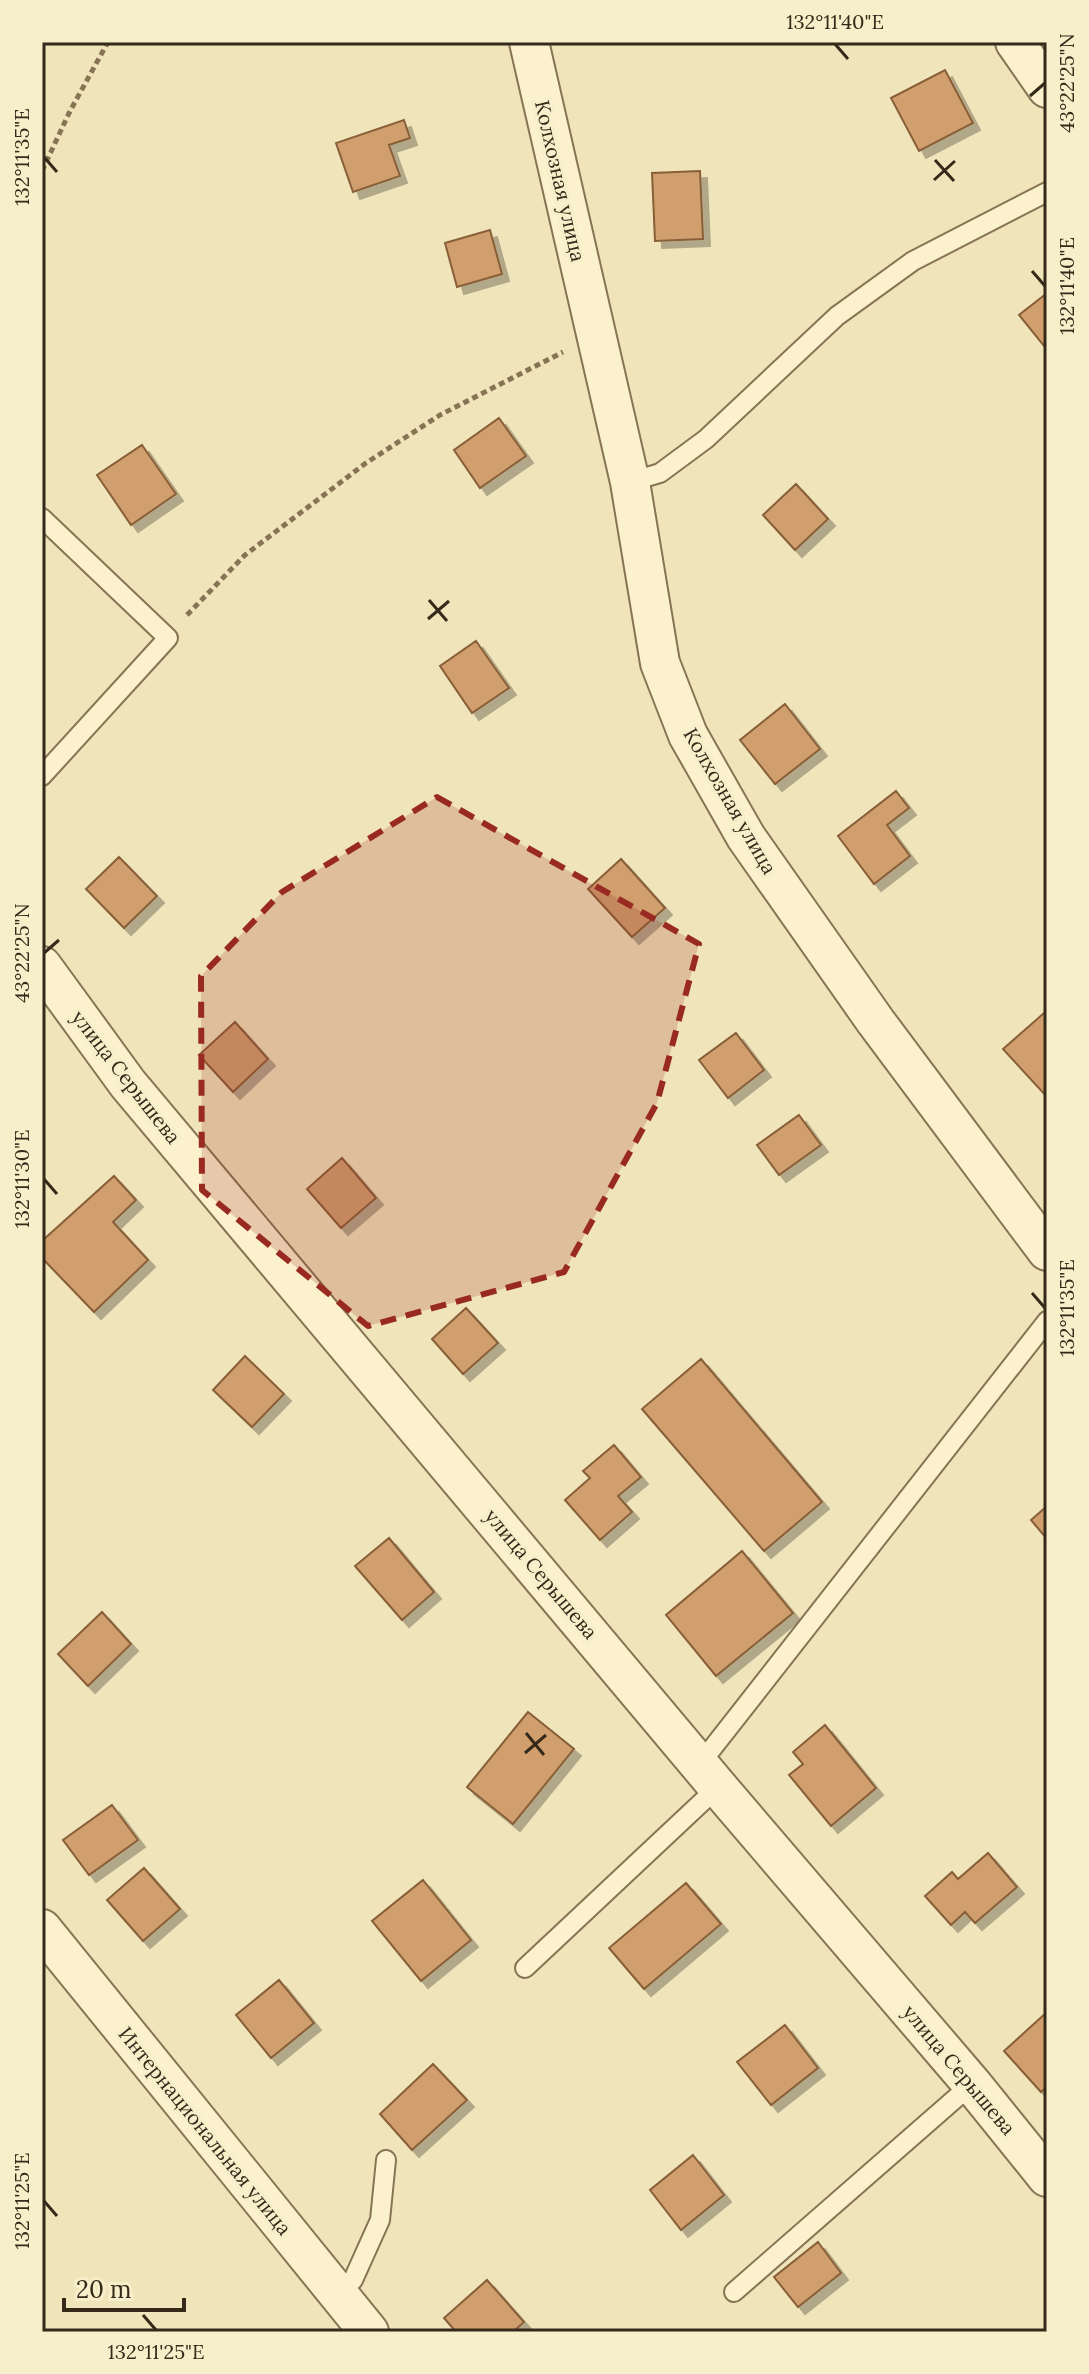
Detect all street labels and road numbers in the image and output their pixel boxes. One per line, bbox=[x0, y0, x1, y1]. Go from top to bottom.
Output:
street label: Колхозная улица bbox=[530, 98, 591, 264]
street label: Колхозная улица bbox=[678, 723, 782, 878]
street label: улица Серышева bbox=[67, 1005, 186, 1148]
street label: улица Серышева bbox=[480, 1503, 603, 1644]
street label: улица Серышева bbox=[898, 1999, 1021, 2140]
street label: Интернациональная улица bbox=[113, 2021, 297, 2240]

